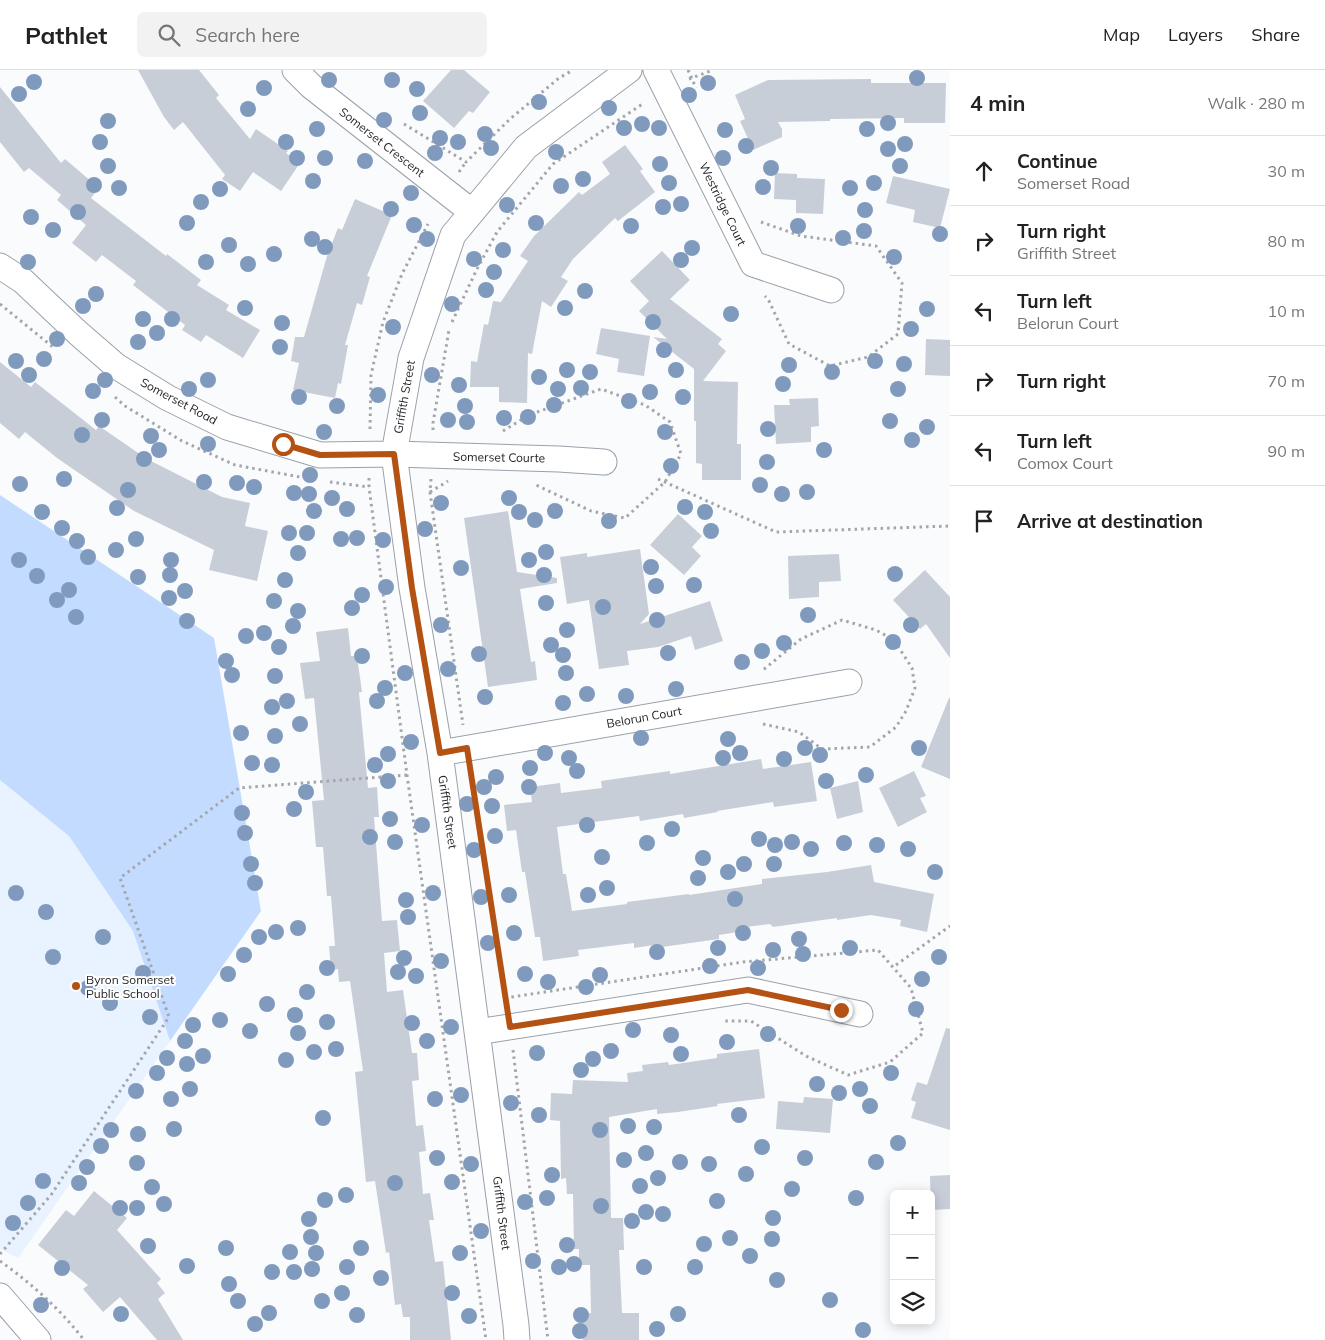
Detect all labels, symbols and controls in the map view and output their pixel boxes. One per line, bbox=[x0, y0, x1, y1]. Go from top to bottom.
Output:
search box bbox=[137, 12, 487, 57]
text: Pathlet bbox=[25, 20, 107, 50]
icon: search bbox=[155, 21, 183, 49]
text: Search here bbox=[195, 23, 300, 47]
text: Map bbox=[1103, 23, 1140, 46]
text: Layers bbox=[1168, 23, 1223, 46]
text: Share bbox=[1251, 23, 1300, 46]
text: 4 min bbox=[970, 90, 1025, 116]
text: Walk · 280 m bbox=[1207, 93, 1305, 113]
street label: Somerset Crescent bbox=[336, 104, 428, 180]
text: Continue bbox=[1017, 149, 1097, 173]
icon: ahead bbox=[970, 157, 998, 185]
street label: Westridge Court bbox=[696, 160, 750, 248]
text: 30 m bbox=[1268, 161, 1305, 181]
text: Somerset Road bbox=[1017, 173, 1130, 193]
text: Turn right bbox=[1017, 219, 1106, 243]
icon: right bbox=[970, 227, 998, 255]
text: 80 m bbox=[1268, 231, 1305, 251]
text: Griffith Street bbox=[1017, 243, 1116, 263]
text: Turn left bbox=[1017, 289, 1092, 313]
icon: left bbox=[970, 297, 998, 325]
text: 10 m bbox=[1268, 301, 1305, 321]
text: Belorun Court bbox=[1017, 313, 1119, 333]
street label: Griffith Street bbox=[390, 359, 418, 435]
icon: right bbox=[970, 367, 998, 395]
text: Turn right bbox=[1017, 369, 1106, 393]
text: 70 m bbox=[1268, 371, 1305, 391]
street label: Somerset Road bbox=[138, 374, 220, 428]
text: Turn left bbox=[1017, 429, 1092, 453]
route start bbox=[272, 433, 295, 456]
icon: left bbox=[970, 437, 998, 465]
text: 90 m bbox=[1268, 441, 1305, 461]
street label: Somerset Courte bbox=[453, 449, 545, 465]
text: Comox Court bbox=[1017, 453, 1113, 473]
icon: arrive bbox=[970, 507, 998, 535]
text: Arrive at destination bbox=[1017, 509, 1203, 533]
street label: Belorun Court bbox=[605, 703, 683, 731]
street label: Griffith Street bbox=[435, 774, 461, 850]
place label: Byron Somerset Public School bbox=[86, 972, 174, 1001]
marker: Byron Somerset Public School bbox=[70, 980, 82, 992]
route end bbox=[830, 999, 853, 1022]
street label: Griffith Street bbox=[490, 1175, 514, 1251]
map controls bbox=[890, 1190, 935, 1325]
button: + bbox=[890, 1190, 935, 1235]
button: − bbox=[890, 1235, 935, 1280]
button: layers bbox=[890, 1280, 935, 1325]

